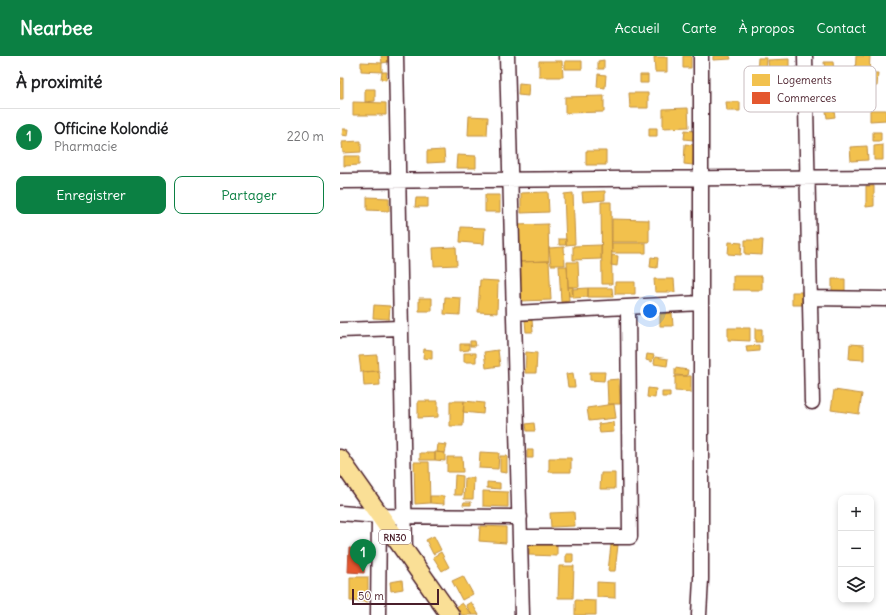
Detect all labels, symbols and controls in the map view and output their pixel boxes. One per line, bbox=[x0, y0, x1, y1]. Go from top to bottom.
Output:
text: Nearbee bbox=[20, 16, 93, 40]
text: Accueil bbox=[615, 19, 660, 37]
text: Carte bbox=[682, 19, 717, 37]
text: À propos bbox=[739, 19, 795, 37]
text: Contact bbox=[817, 19, 866, 37]
legend bbox=[744, 66, 876, 112]
text: À proximité bbox=[16, 71, 102, 93]
text: Logements bbox=[777, 73, 832, 87]
text: Commerces bbox=[777, 91, 836, 105]
text: Officine Kolondié bbox=[54, 119, 168, 138]
text: 1 bbox=[26, 128, 32, 145]
text: 220 m bbox=[287, 128, 324, 145]
text: Pharmacie bbox=[54, 138, 117, 155]
button: Enregistrer bbox=[16, 176, 166, 214]
button: Partager bbox=[174, 176, 324, 214]
your location bbox=[640, 301, 660, 321]
map controls bbox=[838, 495, 874, 603]
button: + bbox=[838, 495, 874, 531]
road number: RN30 bbox=[379, 530, 411, 544]
button: − bbox=[838, 531, 874, 567]
pin: 1 bbox=[350, 539, 376, 572]
button: layers bbox=[838, 567, 874, 603]
scale bar bbox=[352, 587, 439, 606]
text: 50 m bbox=[358, 589, 384, 603]

